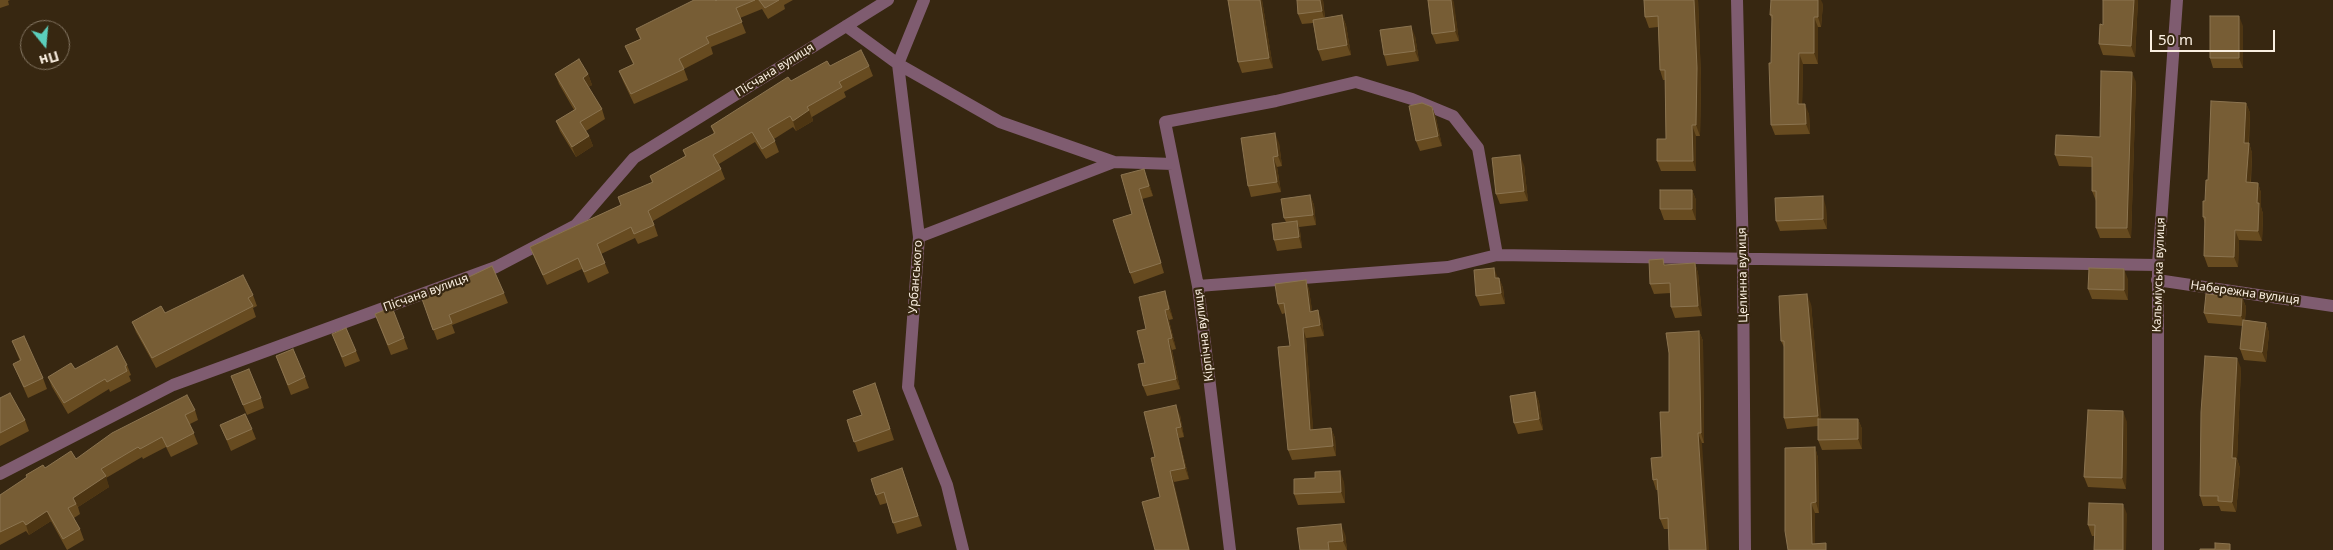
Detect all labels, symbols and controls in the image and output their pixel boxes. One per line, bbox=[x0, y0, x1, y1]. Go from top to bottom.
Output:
north arrow bbox=[20, 20, 70, 70]
scale bar bbox=[2153, 20, 2278, 52]
text: 50 m bbox=[2158, 29, 2193, 49]
street label: Пiсчана вулиця bbox=[733, 40, 817, 100]
text: Пн bbox=[37, 47, 62, 71]
street label: Кальміуська вулиця bbox=[2150, 217, 2168, 333]
street label: Целинна вулиця bbox=[1735, 227, 1751, 323]
street label: Урбанського bbox=[906, 240, 926, 314]
street label: Пiсчана вулиця bbox=[381, 271, 471, 315]
street label: Набережна вулиця bbox=[2189, 278, 2301, 308]
street label: Кiрпiчна вулиця bbox=[1191, 288, 1217, 382]

